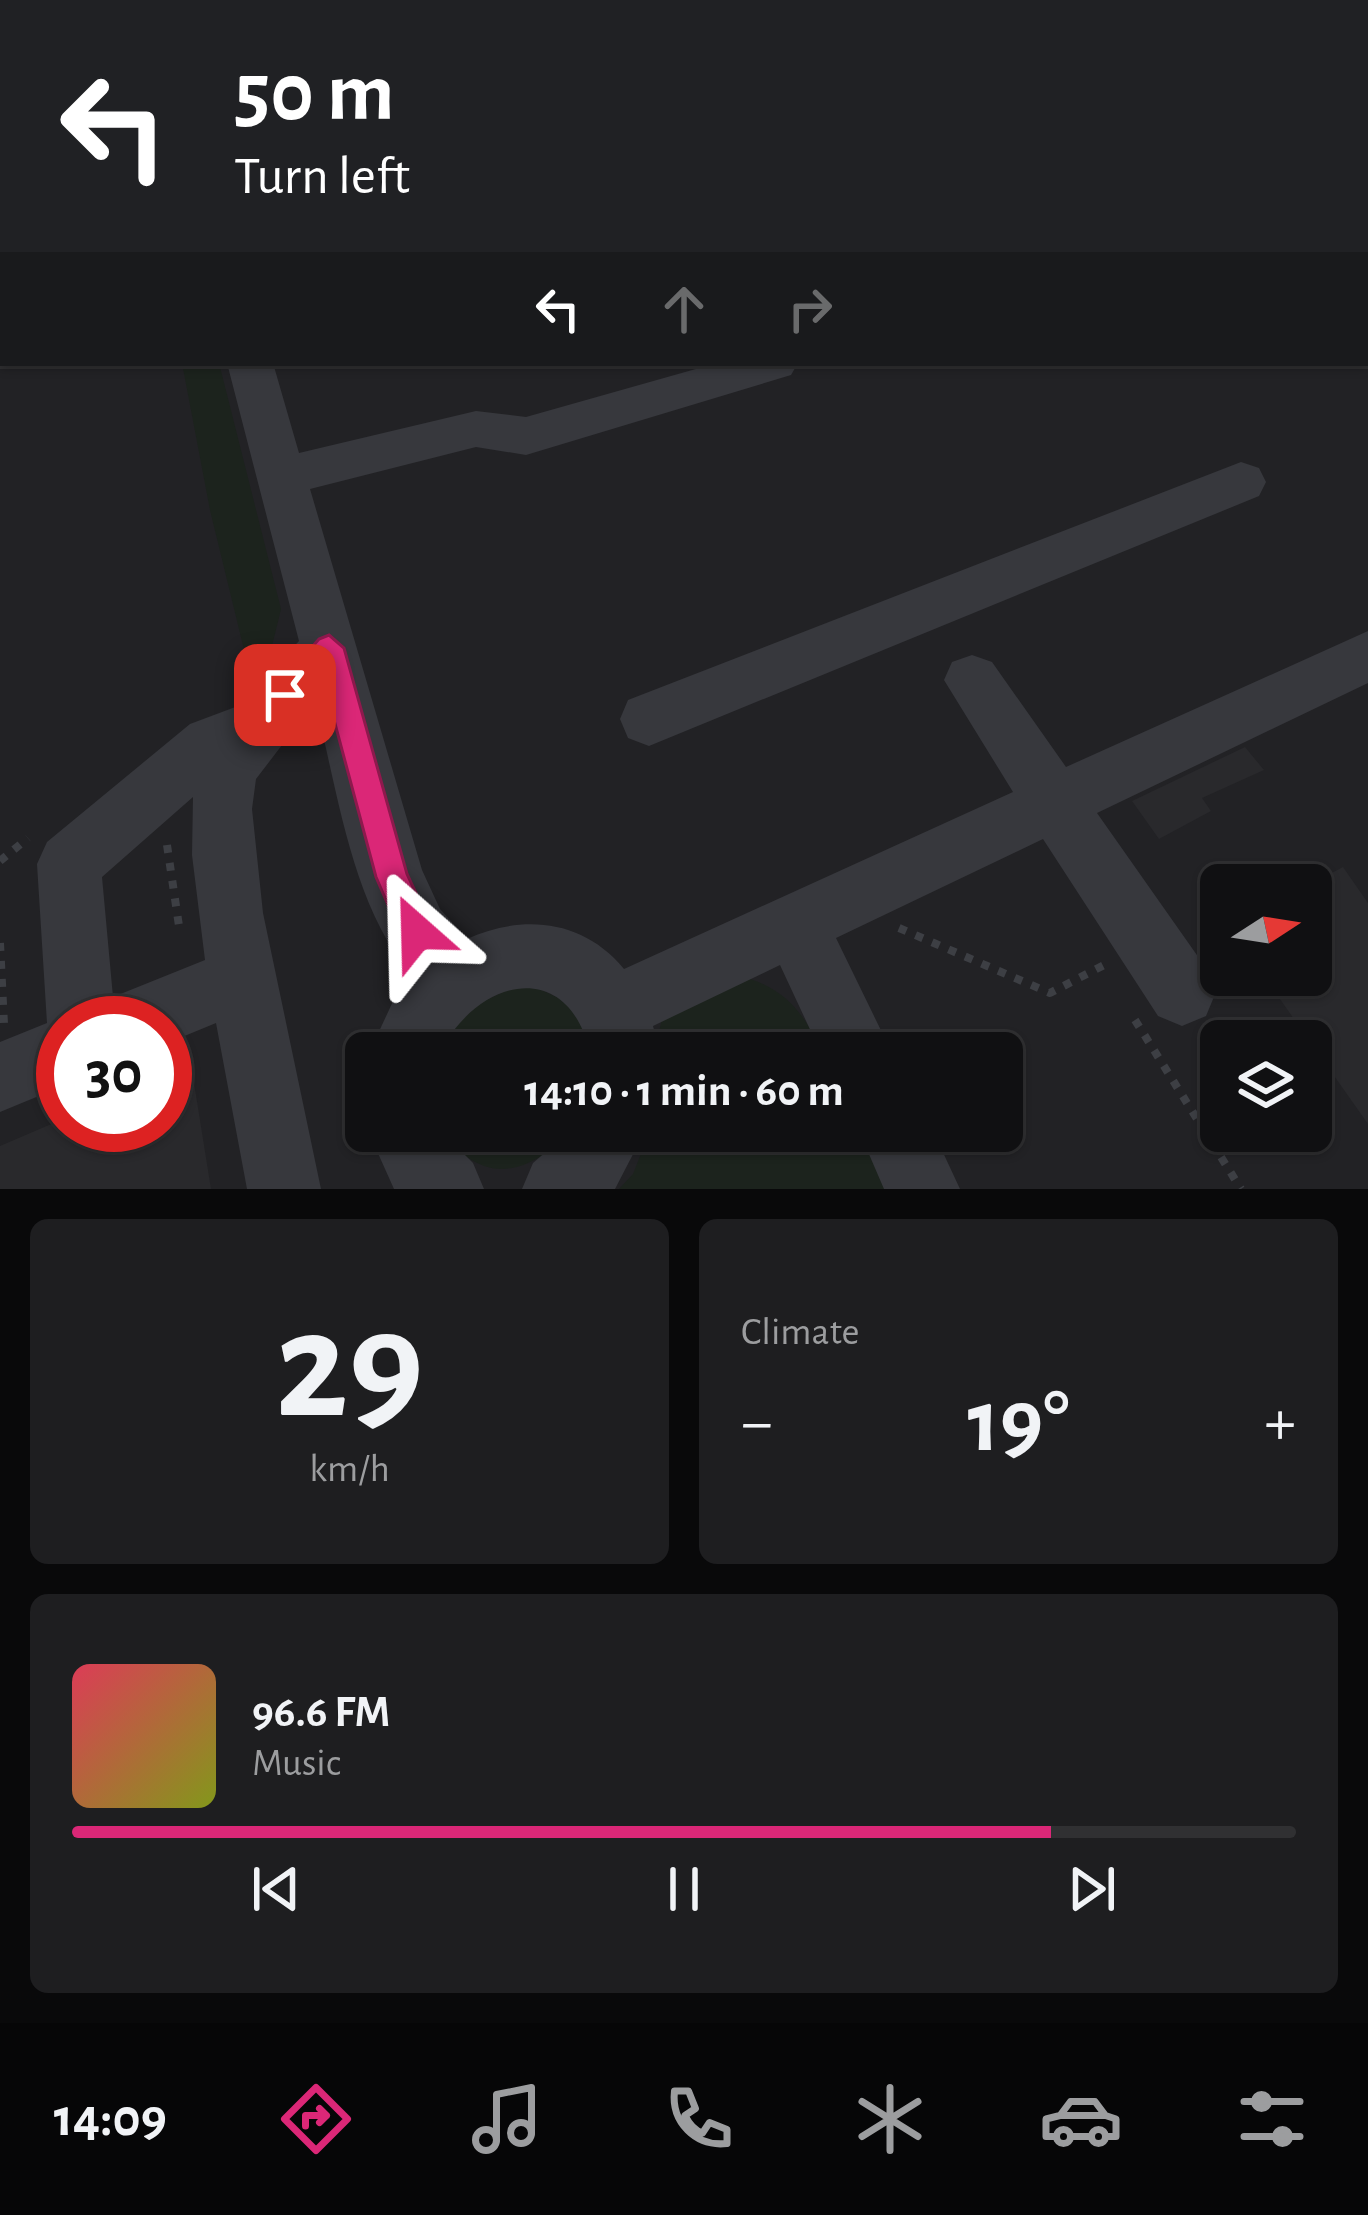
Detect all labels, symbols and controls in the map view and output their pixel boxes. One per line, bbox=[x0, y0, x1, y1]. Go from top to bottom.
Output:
icon: left bbox=[36, 48, 192, 204]
text: 50 m bbox=[234, 52, 395, 136]
text: Turn left bbox=[234, 150, 410, 204]
icon: left bbox=[525, 276, 591, 342]
icon: ahead bbox=[651, 276, 717, 342]
icon: right bbox=[777, 276, 843, 342]
pin bbox=[234, 644, 336, 746]
icon: arrive bbox=[252, 662, 318, 728]
north arrow bbox=[1200, 864, 1332, 996]
map controls bbox=[1200, 864, 1332, 1152]
position arrow bbox=[354, 869, 480, 995]
speed limit sign: 30 bbox=[36, 996, 192, 1152]
button: layers bbox=[1200, 1020, 1332, 1152]
text: 14:10 · 1 min · 60 m bbox=[524, 1069, 844, 1114]
text: 29 bbox=[275, 1290, 424, 1446]
text: Climate bbox=[741, 1313, 859, 1352]
text: 19° bbox=[967, 1378, 1070, 1468]
text: − bbox=[741, 1390, 773, 1456]
text: + bbox=[1264, 1390, 1296, 1456]
text: km/h bbox=[309, 1450, 390, 1489]
text: 96.6 FM bbox=[252, 1690, 390, 1735]
text: Music bbox=[252, 1744, 341, 1783]
icon: previous bbox=[243, 1856, 309, 1922]
icon: pause bbox=[651, 1856, 717, 1922]
icon: next bbox=[1059, 1856, 1125, 1922]
icon: directions bbox=[274, 2077, 358, 2161]
icon: music bbox=[465, 2077, 549, 2161]
icon: phone bbox=[657, 2077, 741, 2161]
icon: climate bbox=[848, 2077, 932, 2161]
icon: car bbox=[1039, 2077, 1123, 2161]
icon: filters bbox=[1230, 2077, 1314, 2161]
text: 14:09 bbox=[54, 2092, 167, 2146]

